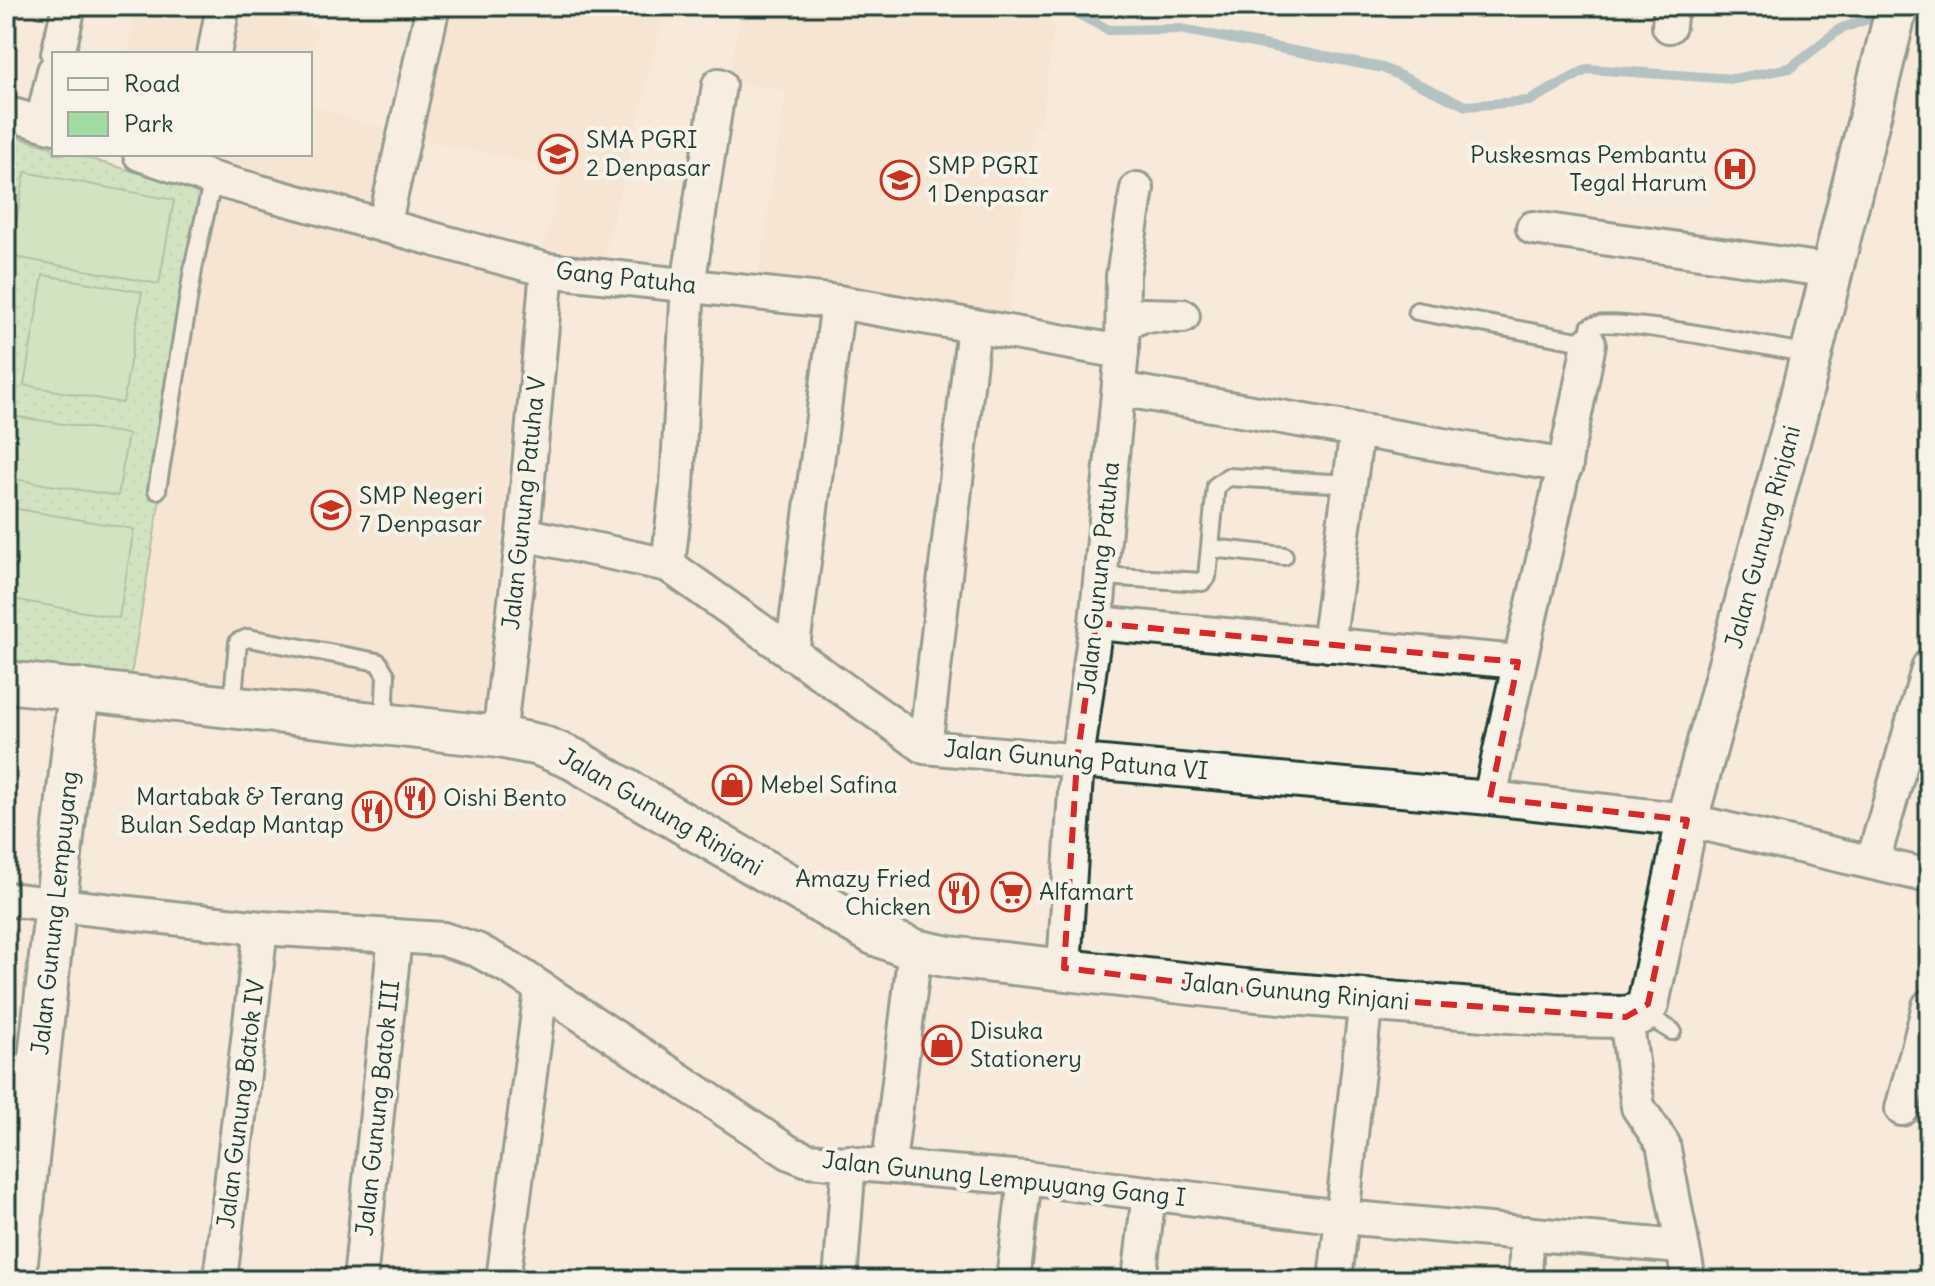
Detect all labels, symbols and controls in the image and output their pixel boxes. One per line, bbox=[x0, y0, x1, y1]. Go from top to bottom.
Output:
legend bbox=[52, 52, 312, 156]
text: Road bbox=[124, 68, 180, 98]
text: Park bbox=[124, 108, 174, 138]
place label: SMA PGRI 2 Denpasar bbox=[586, 124, 711, 182]
school or university icon: SMA PGRI 2 Denpasar bbox=[537, 133, 579, 175]
place label: Puskesmas Pembantu Tegal Harum bbox=[1470, 139, 1707, 197]
hospital icon: Puskesmas Pembantu Tegal Harum bbox=[1714, 148, 1756, 190]
place label: SMP PGRI 1 Denpasar bbox=[928, 150, 1049, 208]
school or university icon: SMP PGRI 1 Denpasar bbox=[879, 159, 921, 201]
street label: Gang Patuha bbox=[554, 255, 698, 299]
street label: Jalan Gunung Patuha V bbox=[495, 375, 551, 631]
street label: Jalan Gunung Rinjani bbox=[1718, 422, 1806, 651]
street label: Jalan Gunung Patuha bbox=[1071, 460, 1125, 696]
place label: SMP Negeri 7 Denpasar bbox=[359, 480, 483, 538]
school or university icon: SMP Negeri 7 Denpasar bbox=[310, 489, 352, 531]
street label: Jalan Gunung Patuna VI bbox=[943, 733, 1209, 785]
street label: Jalan Gunung Rinjani bbox=[555, 741, 768, 882]
shop icon: Mebel Safina bbox=[711, 764, 753, 806]
place label: Mebel Safina bbox=[760, 769, 897, 799]
street label: Jalan Gunung Lempuyang bbox=[24, 770, 84, 1056]
restaurant icon: Oishi Bento bbox=[394, 777, 436, 819]
place label: Martabak & Terang Bulan Sedap Mantap bbox=[120, 781, 344, 839]
place label: Oishi Bento bbox=[443, 782, 567, 812]
restaurant icon: Martabak & Terang Bulan Sedap Mantap bbox=[351, 790, 393, 832]
place label: Amazy Fried Chicken bbox=[795, 863, 931, 921]
supermarket icon: Alfamart bbox=[990, 871, 1032, 913]
restaurant icon: Amazy Fried Chicken bbox=[938, 872, 980, 914]
place label: Alfamart bbox=[1039, 876, 1134, 906]
street label: Jalan Gunung Rinjani bbox=[1179, 966, 1411, 1016]
street label: Jalan Gunung Batok IV bbox=[210, 977, 270, 1230]
street label: Jalan Gunung Batok III bbox=[349, 979, 405, 1237]
place label: Disuka Stationery bbox=[970, 1015, 1082, 1073]
shop icon: Disuka Stationery bbox=[921, 1024, 963, 1066]
street label: Jalan Gunung Lempuyang Gang I bbox=[821, 1144, 1187, 1212]

